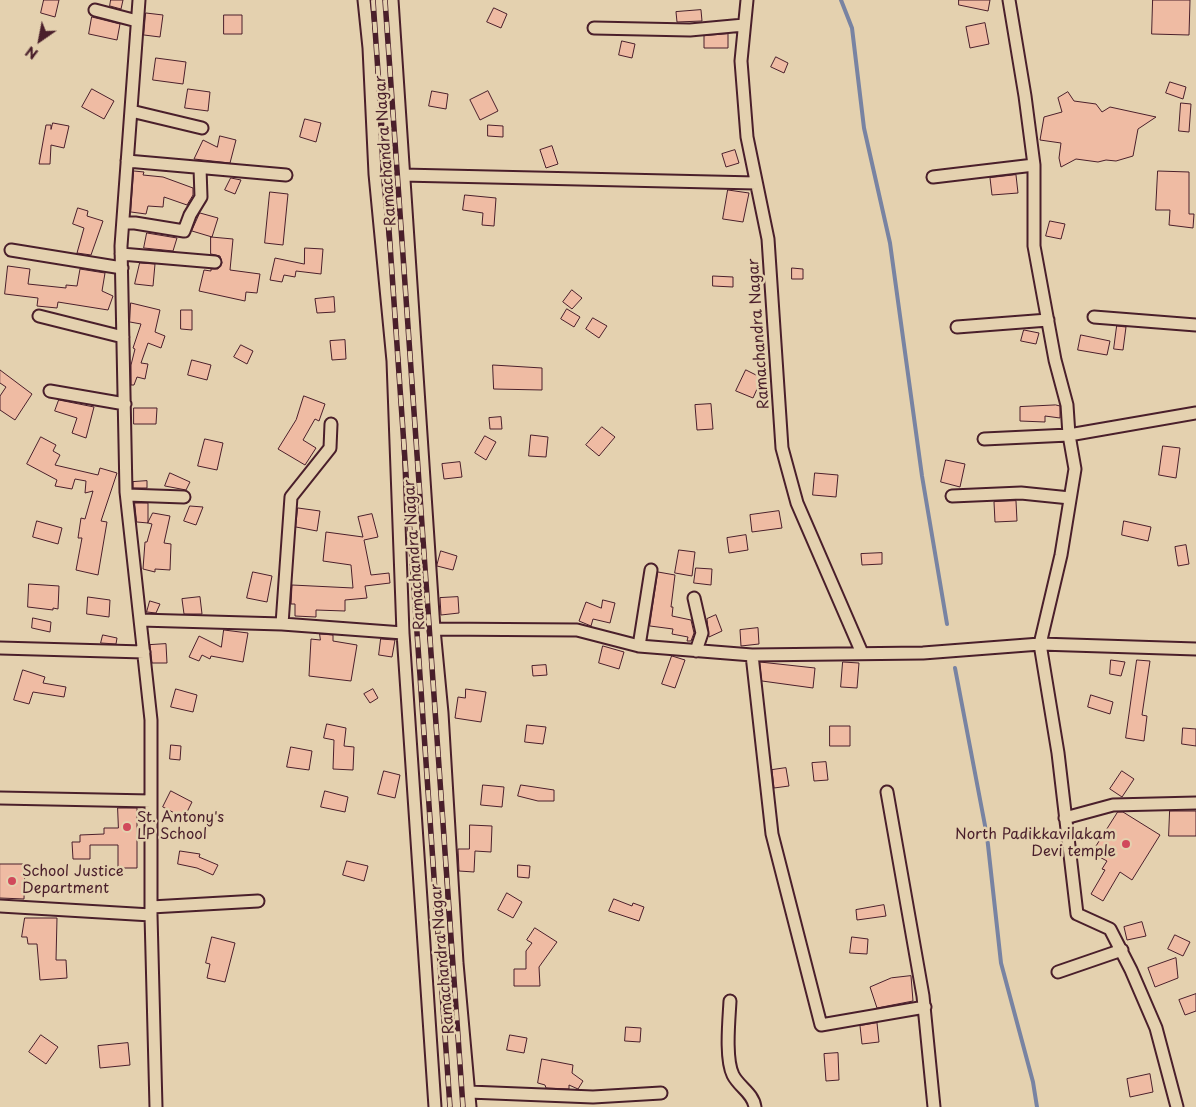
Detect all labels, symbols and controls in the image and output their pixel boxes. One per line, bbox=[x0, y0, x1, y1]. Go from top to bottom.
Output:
north arrow bbox=[15, 15, 65, 65]
text: N bbox=[21, 41, 42, 65]
street label: Ramachandra Nagar bbox=[372, 75, 400, 227]
street label: Ramachandra Nagar bbox=[745, 258, 773, 410]
street label: Ramachandra Nagar bbox=[401, 479, 429, 631]
place label: St. Antony's LP School bbox=[137, 809, 224, 844]
marker: St. Antony's LP School bbox=[121, 821, 133, 833]
place label: North Padikkavilakam Devi temple bbox=[955, 826, 1116, 861]
marker: North Padikkavilakam Devi temple bbox=[1120, 838, 1132, 850]
place label: School Justice Department bbox=[22, 863, 124, 898]
marker: School Justice Department bbox=[6, 875, 18, 887]
street label: Ramachandra Nagar bbox=[427, 883, 459, 1035]

